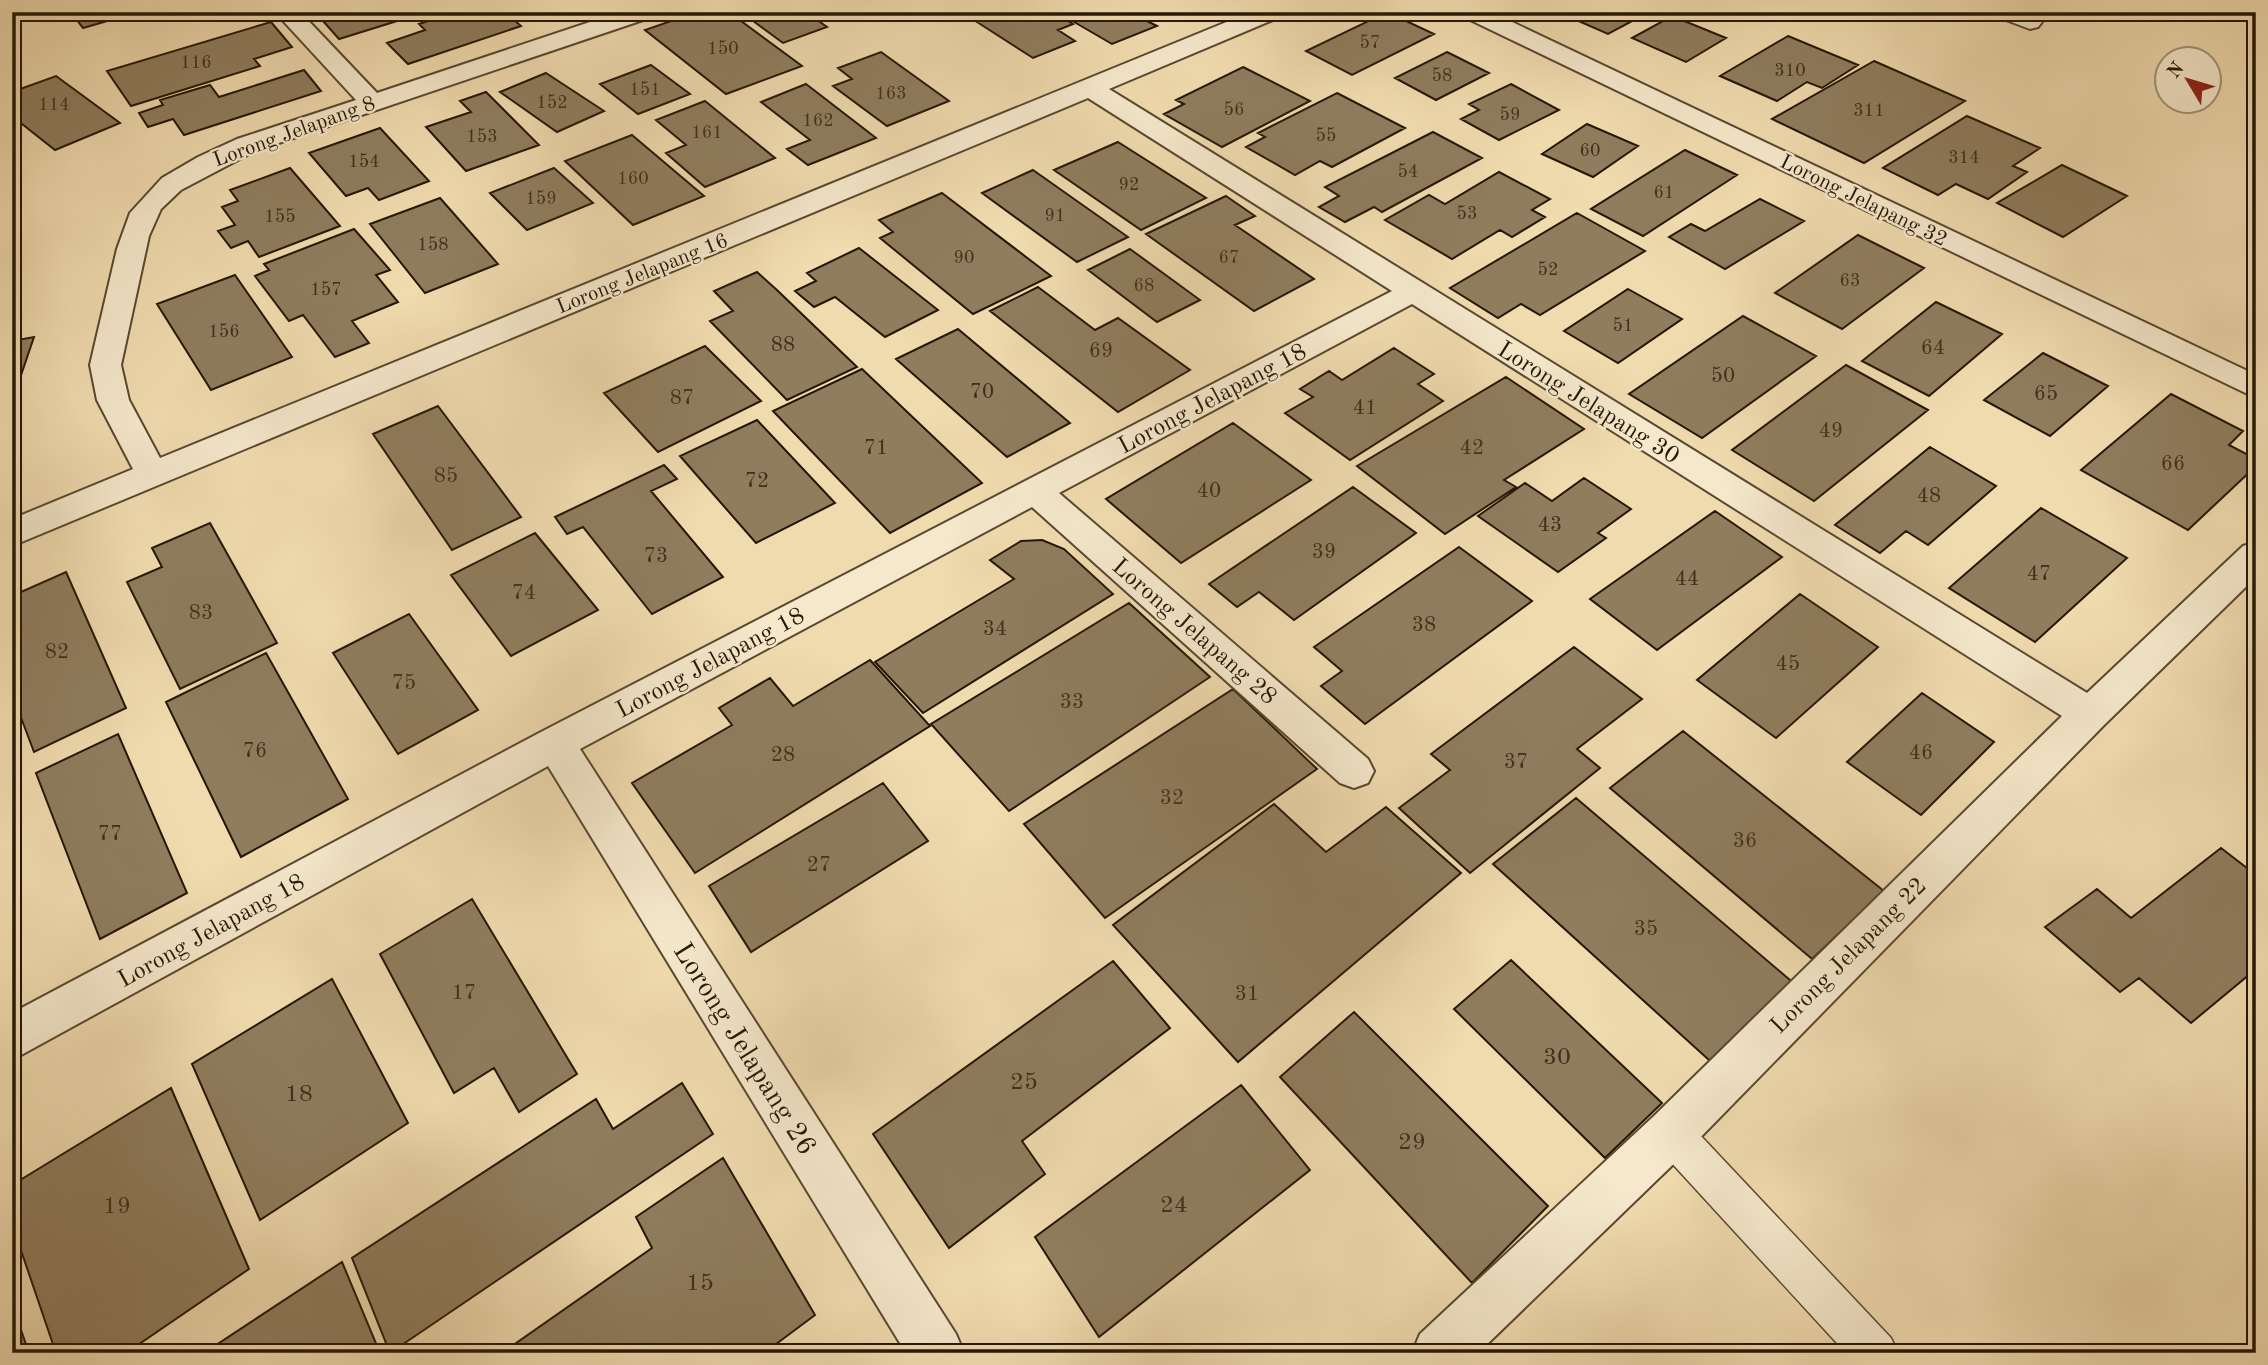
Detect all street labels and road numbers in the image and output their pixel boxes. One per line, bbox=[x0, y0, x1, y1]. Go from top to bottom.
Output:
street label: Lorong Jelapang 8 bbox=[211, 93, 378, 172]
street label: Lorong Jelapang 32 bbox=[1776, 152, 1950, 251]
street label: Lorong Jelapang 16 bbox=[554, 230, 731, 318]
street label: Lorong Jelapang 30 bbox=[1493, 338, 1683, 469]
street label: Lorong Jelapang 18 bbox=[1115, 340, 1311, 460]
street label: Lorong Jelapang 28 bbox=[1107, 555, 1281, 710]
street label: Lorong Jelapang 18 bbox=[613, 604, 809, 724]
street label: Lorong Jelapang 18 bbox=[115, 870, 309, 993]
street label: Lorong Jelapang 22 bbox=[1767, 874, 1932, 1039]
street label: Lorong Jelapang 26 bbox=[667, 939, 820, 1161]

